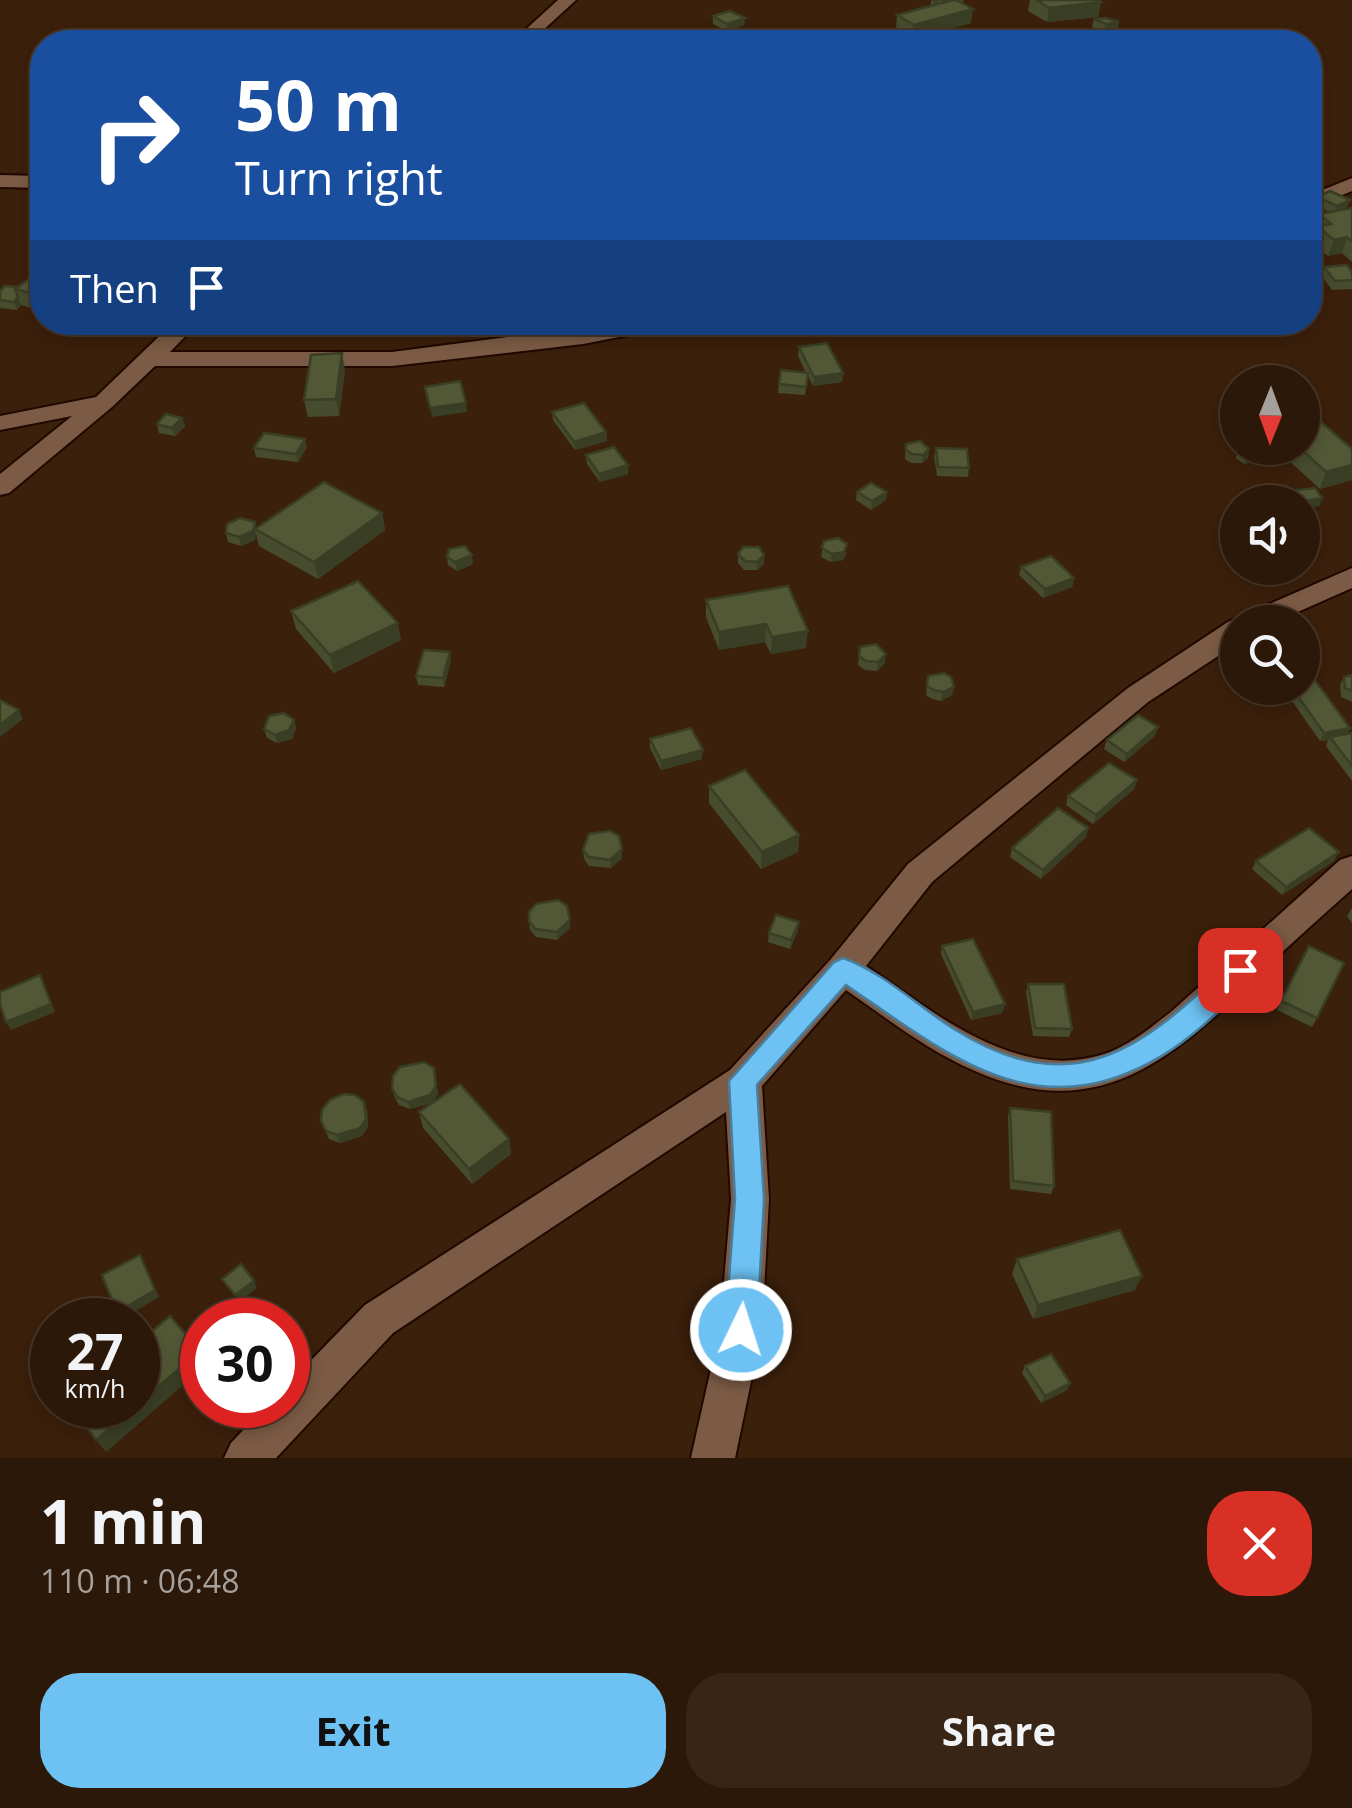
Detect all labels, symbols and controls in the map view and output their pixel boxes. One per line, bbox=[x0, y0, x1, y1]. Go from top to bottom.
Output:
text: 50 m bbox=[235, 56, 402, 152]
icon: right bbox=[70, 70, 200, 200]
text: Turn right bbox=[235, 147, 443, 208]
icon: arrive bbox=[179, 260, 234, 315]
text: Then bbox=[70, 262, 159, 314]
north arrow bbox=[1220, 365, 1320, 465]
map controls bbox=[1220, 365, 1320, 705]
button: sound bbox=[1220, 485, 1320, 585]
button: search bbox=[1220, 605, 1320, 705]
pin bbox=[1198, 928, 1283, 1013]
icon: arrive bbox=[1213, 943, 1268, 998]
position arrow bbox=[689, 1278, 793, 1382]
speed limit sign: 30 bbox=[180, 1298, 310, 1428]
text: 27 bbox=[66, 1317, 124, 1385]
text: km/h bbox=[65, 1371, 125, 1405]
text: 1 min bbox=[40, 1480, 207, 1562]
button: close bbox=[1207, 1491, 1312, 1596]
text: 110 m · 06:48 bbox=[40, 1559, 239, 1602]
button: Exit bbox=[40, 1673, 666, 1788]
button: Share bbox=[686, 1673, 1312, 1788]

